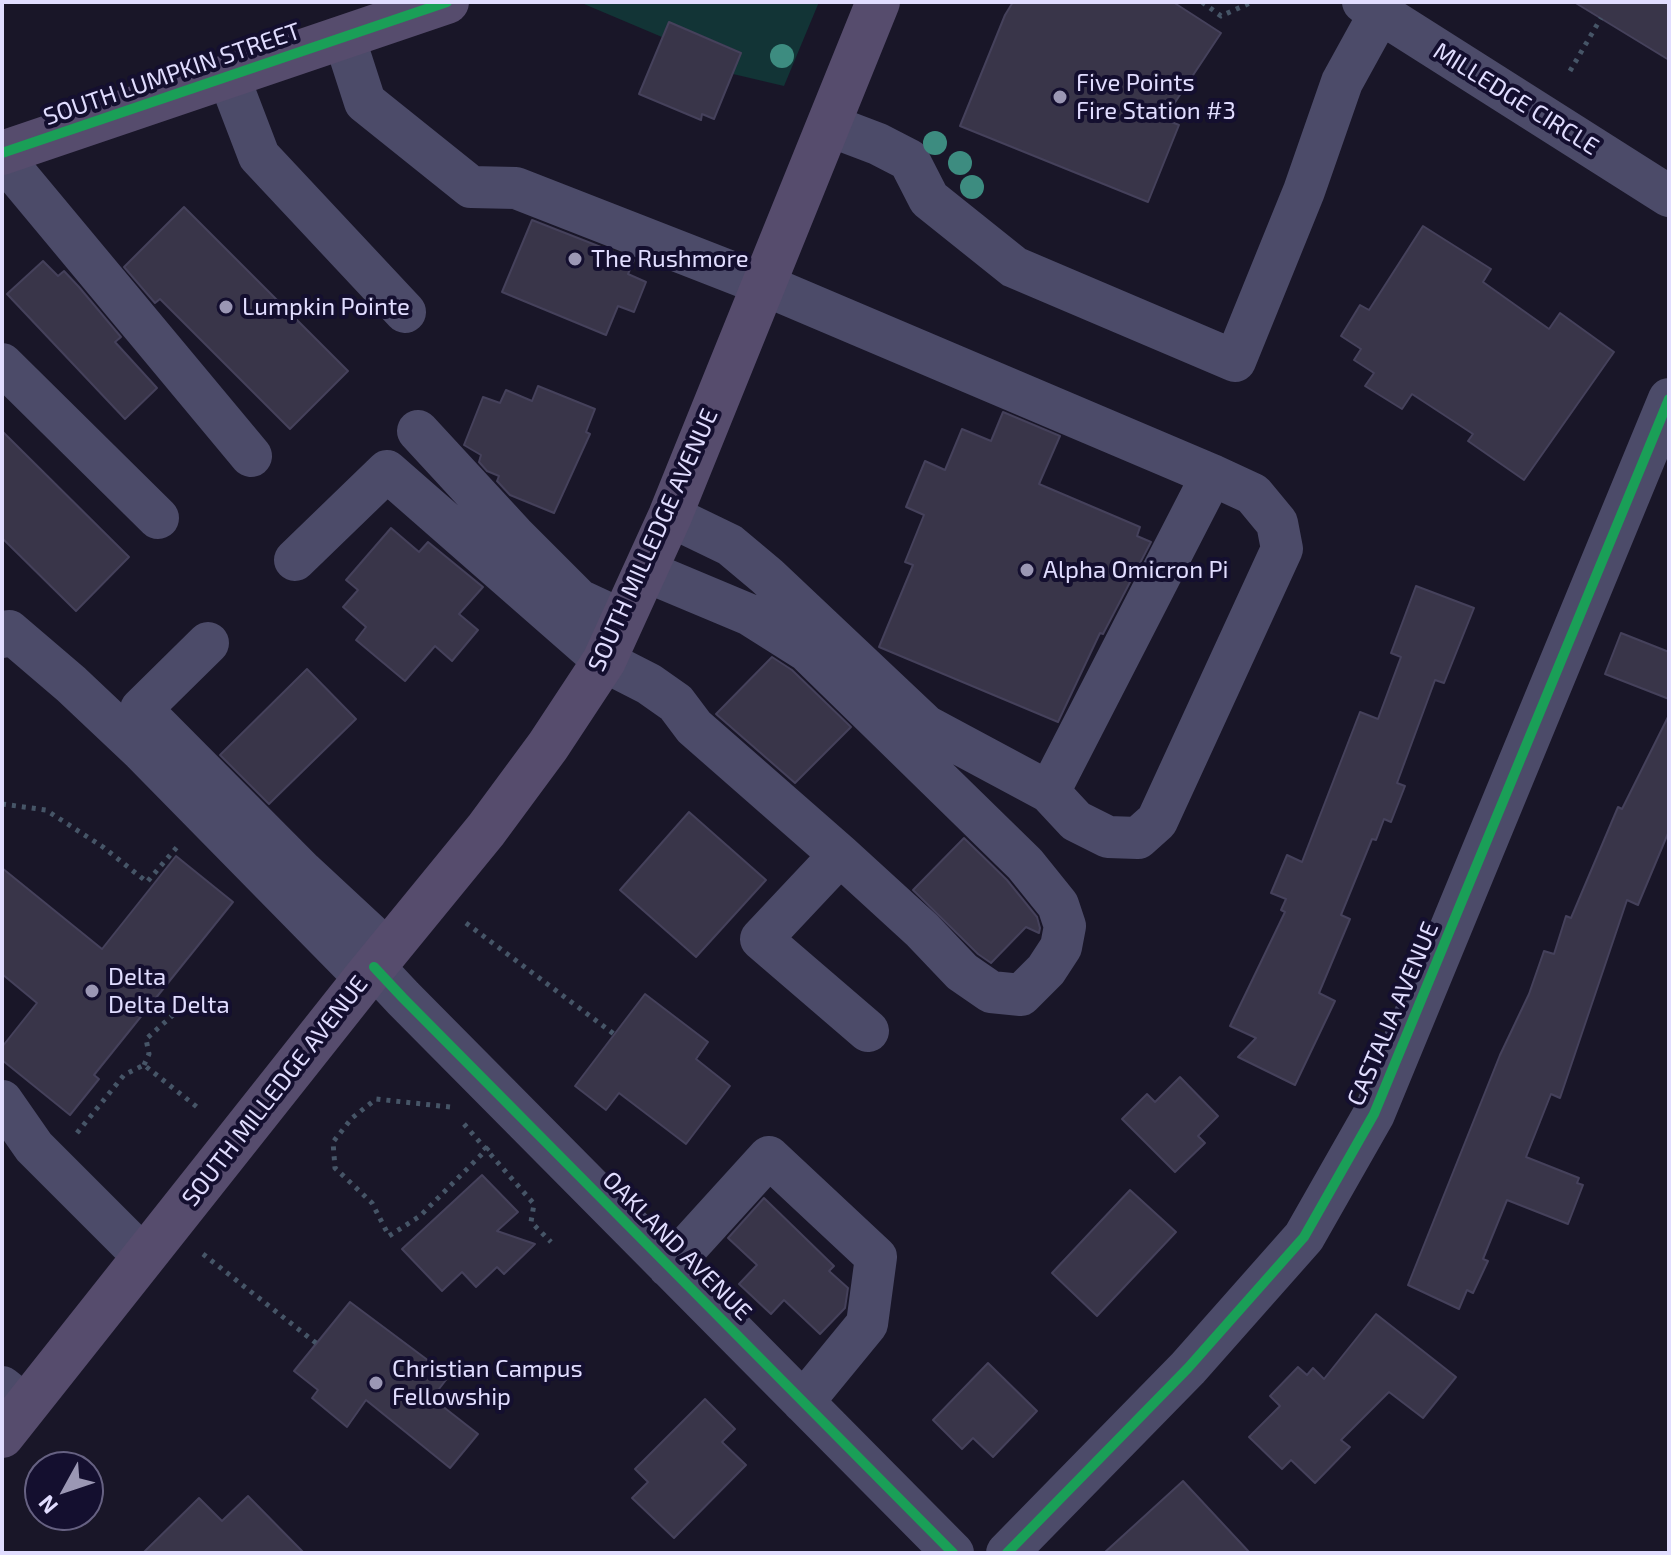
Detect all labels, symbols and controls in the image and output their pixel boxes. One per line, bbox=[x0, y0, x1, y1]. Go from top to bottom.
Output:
street label: SOUTH LUMPKIN STREET bbox=[40, 16, 304, 132]
street label: MILLEDGE CIRCLE bbox=[1428, 37, 1604, 161]
place label: Five Points Fire Station #3 bbox=[1076, 69, 1236, 125]
marker: Five Points Fire Station #3 bbox=[1051, 88, 1069, 106]
place label: The Rushmore bbox=[591, 245, 749, 273]
marker: The Rushmore bbox=[566, 250, 584, 268]
place label: Lumpkin Pointe bbox=[242, 293, 410, 321]
marker: Lumpkin Pointe bbox=[217, 298, 235, 316]
street label: SOUTH MILLEDGE AVENUE bbox=[582, 404, 724, 676]
place label: Alpha Omicron Pi bbox=[1043, 556, 1229, 584]
marker: Alpha Omicron Pi bbox=[1018, 561, 1036, 579]
street label: CASTALIA AVENUE bbox=[1341, 918, 1445, 1110]
place label: Delta Delta Delta bbox=[108, 963, 230, 1019]
street label: SOUTH MILLEDGE AVENUE bbox=[176, 970, 374, 1212]
marker: Delta Delta Delta bbox=[83, 982, 101, 1000]
street label: OAKLAND AVENUE bbox=[596, 1165, 758, 1327]
place label: Christian Campus Fellowship bbox=[392, 1355, 583, 1411]
marker: Christian Campus Fellowship bbox=[367, 1374, 385, 1392]
north arrow bbox=[24, 1451, 104, 1531]
text: N bbox=[32, 1491, 62, 1520]

